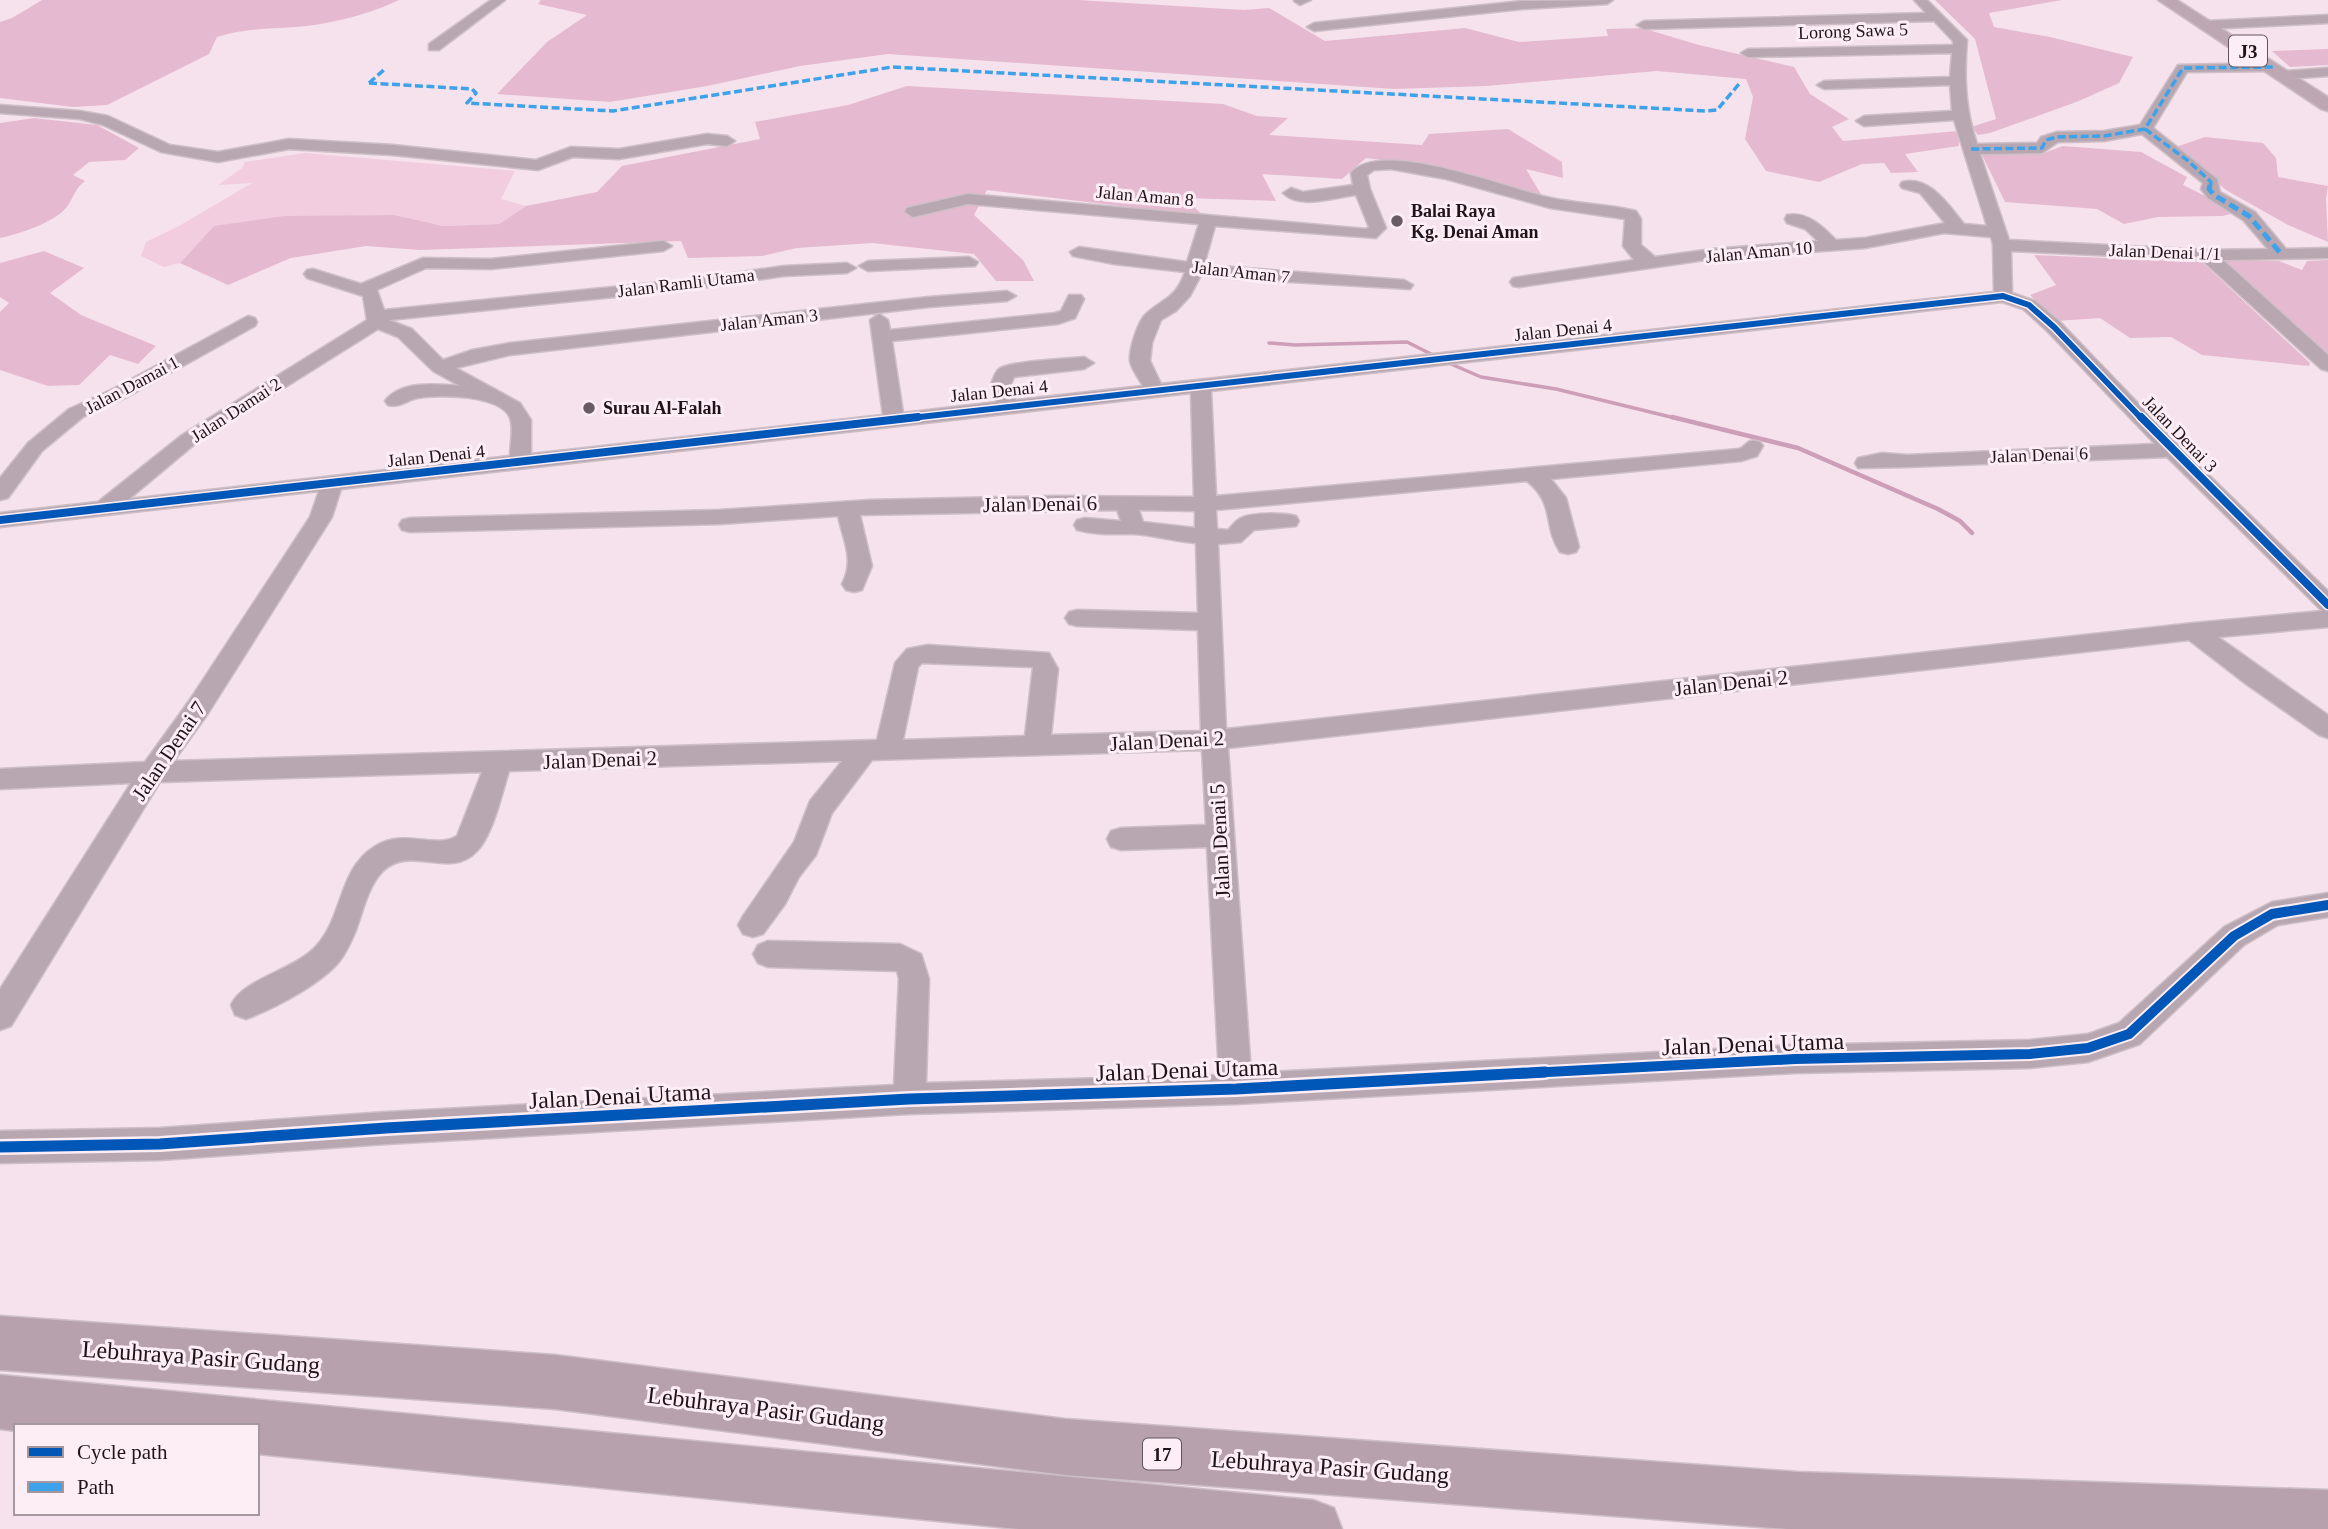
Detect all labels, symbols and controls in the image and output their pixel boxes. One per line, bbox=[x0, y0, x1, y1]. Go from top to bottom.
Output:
street label: Lorong Sawa 5 bbox=[1798, 19, 1908, 43]
road number: J3 bbox=[2229, 36, 2267, 66]
street label: Jalan Aman 8 bbox=[1095, 182, 1195, 210]
place label: Balai Raya Kg. Denai Aman bbox=[1411, 201, 1539, 242]
marker: Balai Raya Kg. Denai Aman bbox=[1389, 213, 1405, 229]
street label: Jalan Aman 10 bbox=[1705, 237, 1813, 267]
street label: Jalan Denai 1/1 bbox=[2109, 240, 2221, 264]
street label: Jalan Aman 7 bbox=[1191, 257, 1291, 287]
street label: Jalan Ramli Utama bbox=[616, 265, 756, 301]
street label: Jalan Aman 3 bbox=[719, 305, 819, 335]
street label: Jalan Denai 4 bbox=[1513, 315, 1613, 345]
street label: Jalan Damai 1 bbox=[82, 352, 182, 418]
street label: Jalan Damai 2 bbox=[187, 374, 285, 446]
street label: Jalan Denai 4 bbox=[949, 376, 1049, 406]
street label: Jalan Denai 3 bbox=[2139, 392, 2221, 476]
place label: Surau Al-Falah bbox=[603, 398, 722, 418]
marker: Surau Al-Falah bbox=[581, 400, 597, 416]
street label: Jalan Denai 4 bbox=[386, 441, 486, 471]
street label: Jalan Denai 6 bbox=[1990, 443, 2088, 467]
street label: Jalan Denai 6 bbox=[983, 491, 1097, 517]
street label: Jalan Denai 2 bbox=[1673, 665, 1789, 701]
street label: Jalan Denai 7 bbox=[127, 697, 211, 805]
street label: Jalan Denai 2 bbox=[1109, 726, 1225, 756]
street label: Jalan Denai 2 bbox=[542, 746, 658, 774]
street label: Jalan Denai 5 bbox=[1205, 783, 1235, 899]
street label: Jalan Denai Utama bbox=[1661, 1028, 1845, 1060]
street label: Jalan Denai Utama bbox=[1095, 1054, 1279, 1086]
street label: Jalan Denai Utama bbox=[528, 1078, 712, 1114]
street label: Lebuhraya Pasir Gudang bbox=[81, 1336, 321, 1378]
street label: Lebuhraya Pasir Gudang bbox=[646, 1382, 886, 1436]
legend bbox=[14, 1424, 259, 1515]
road number: 17 bbox=[1143, 1438, 1181, 1470]
text: Cycle path bbox=[77, 1440, 168, 1464]
street label: Lebuhraya Pasir Gudang bbox=[1210, 1446, 1450, 1488]
text: Path bbox=[77, 1475, 115, 1499]

